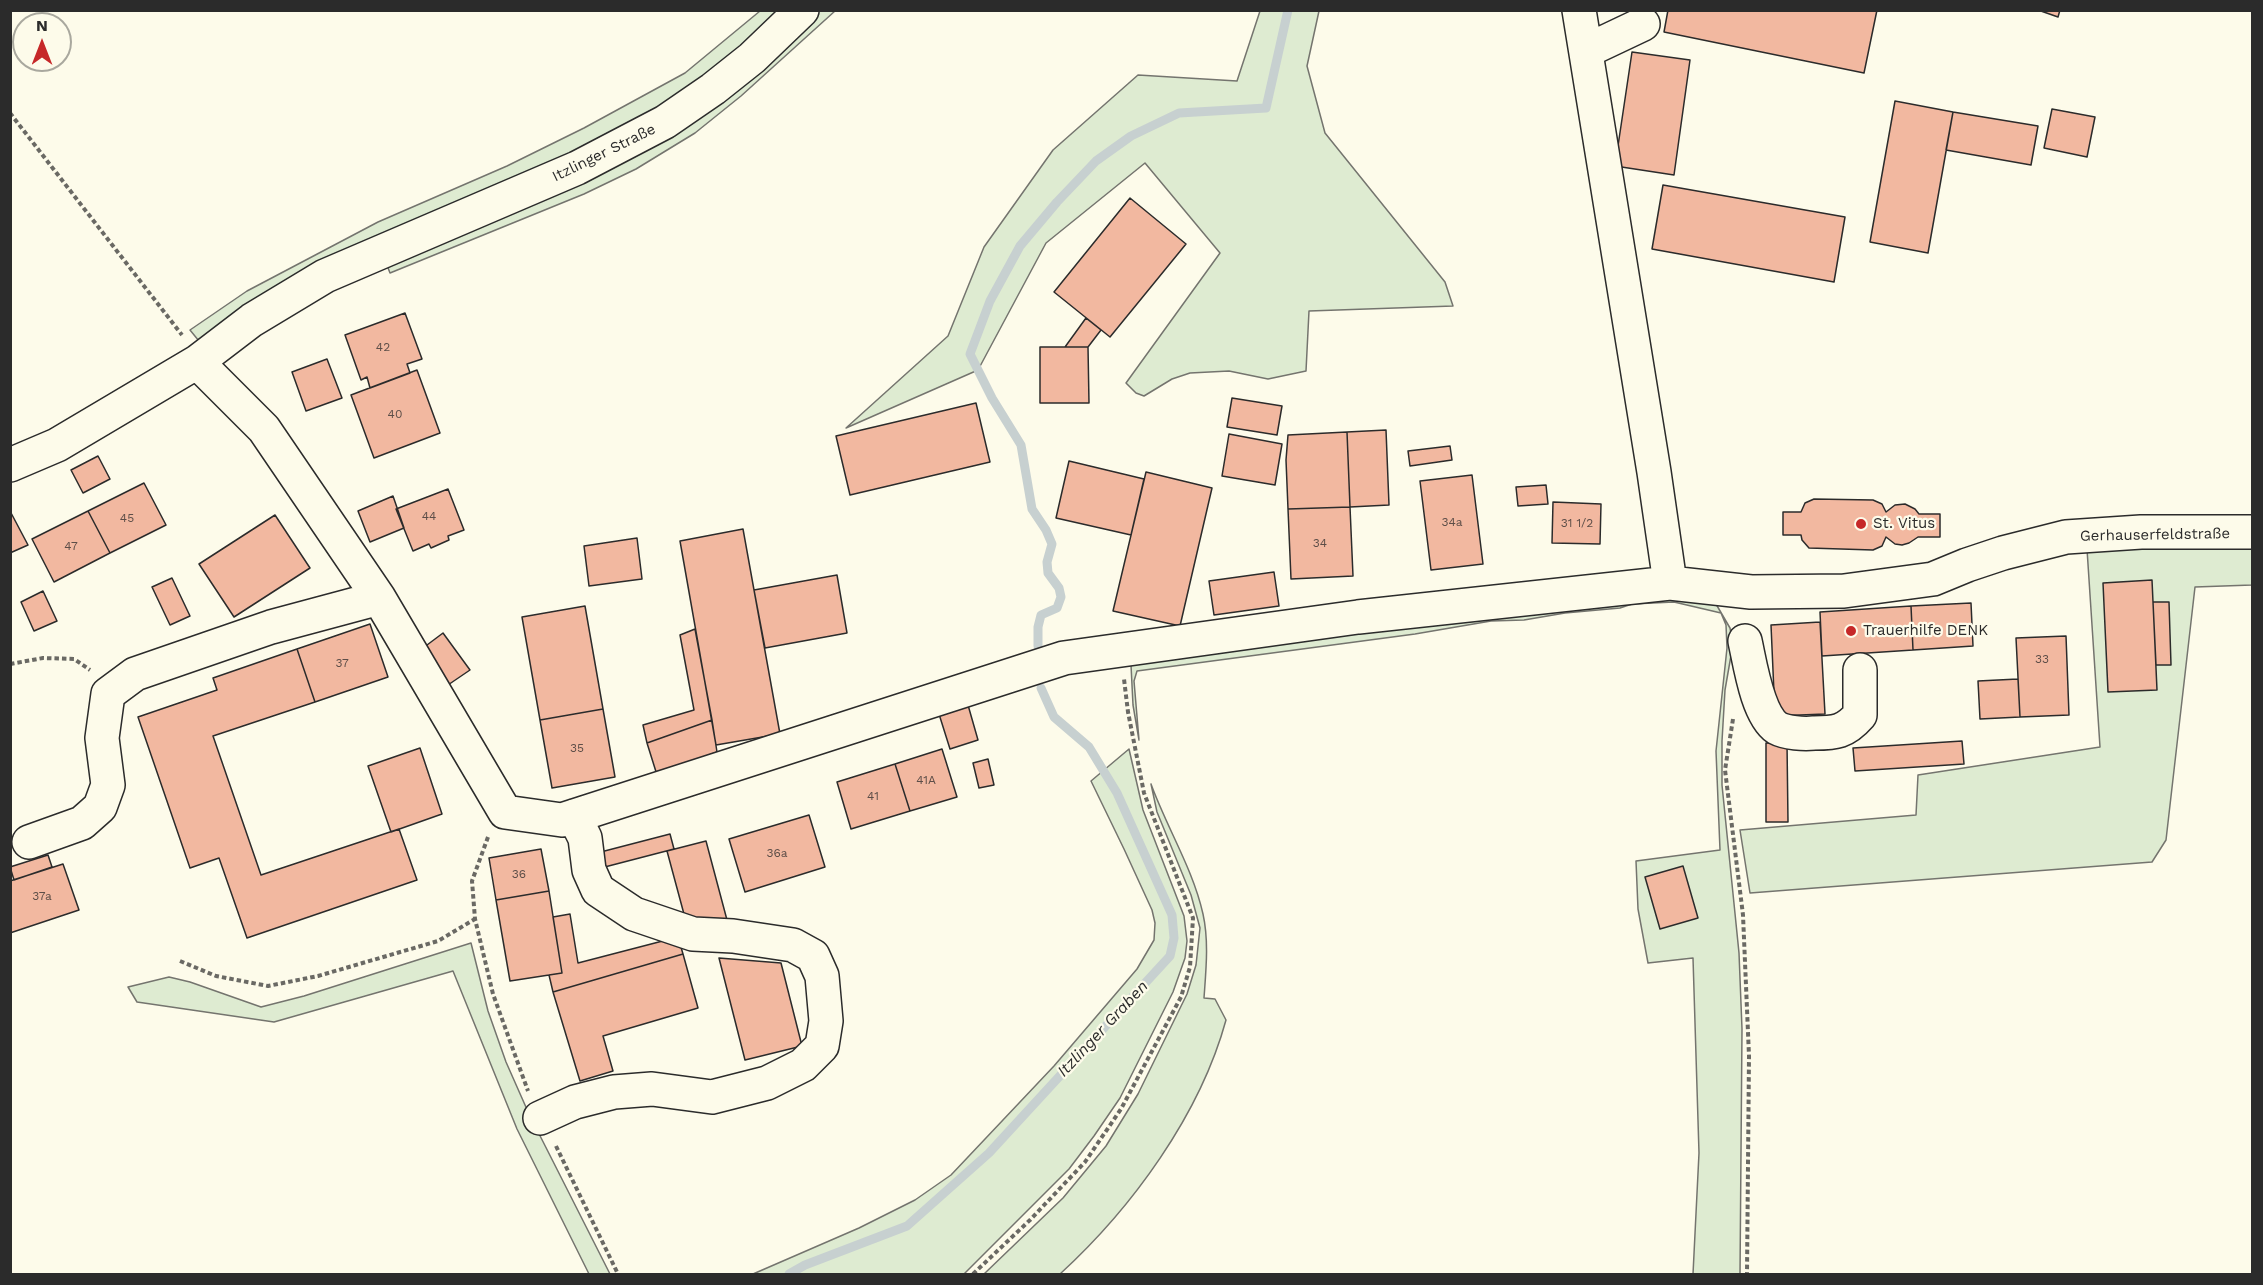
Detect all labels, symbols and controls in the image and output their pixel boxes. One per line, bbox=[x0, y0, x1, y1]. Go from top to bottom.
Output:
north arrow bbox=[12, 12, 72, 72]
text: N bbox=[36, 16, 48, 35]
street label: Itzlinger Straße bbox=[549, 120, 659, 186]
house number: 42 bbox=[376, 340, 390, 354]
house number: 40 bbox=[388, 407, 402, 421]
house number: 44 bbox=[422, 509, 436, 523]
house number: 45 bbox=[120, 511, 134, 525]
house number: 34a bbox=[1441, 515, 1463, 529]
place label: St. Vitus bbox=[1873, 515, 1935, 533]
house number: 31 1/2 bbox=[1561, 516, 1593, 530]
marker: St. Vitus bbox=[1854, 517, 1868, 531]
street label: Gerhauserfeldstraße bbox=[2080, 525, 2230, 545]
house number: 34 bbox=[1313, 536, 1327, 550]
house number: 47 bbox=[64, 539, 78, 553]
place label: Trauerhilfe DENK bbox=[1863, 622, 1988, 640]
marker: Trauerhilfe DENK bbox=[1844, 624, 1858, 638]
house number: 33 bbox=[2035, 652, 2049, 666]
house number: 37 bbox=[335, 656, 349, 670]
house number: 35 bbox=[570, 741, 584, 755]
house number: 41A bbox=[916, 773, 936, 787]
house number: 41 bbox=[867, 789, 879, 803]
house number: 36a bbox=[766, 846, 788, 860]
house number: 36 bbox=[512, 867, 526, 881]
house number: 37a bbox=[32, 889, 52, 903]
water label: Itzlinger Graben bbox=[1054, 977, 1152, 1081]

